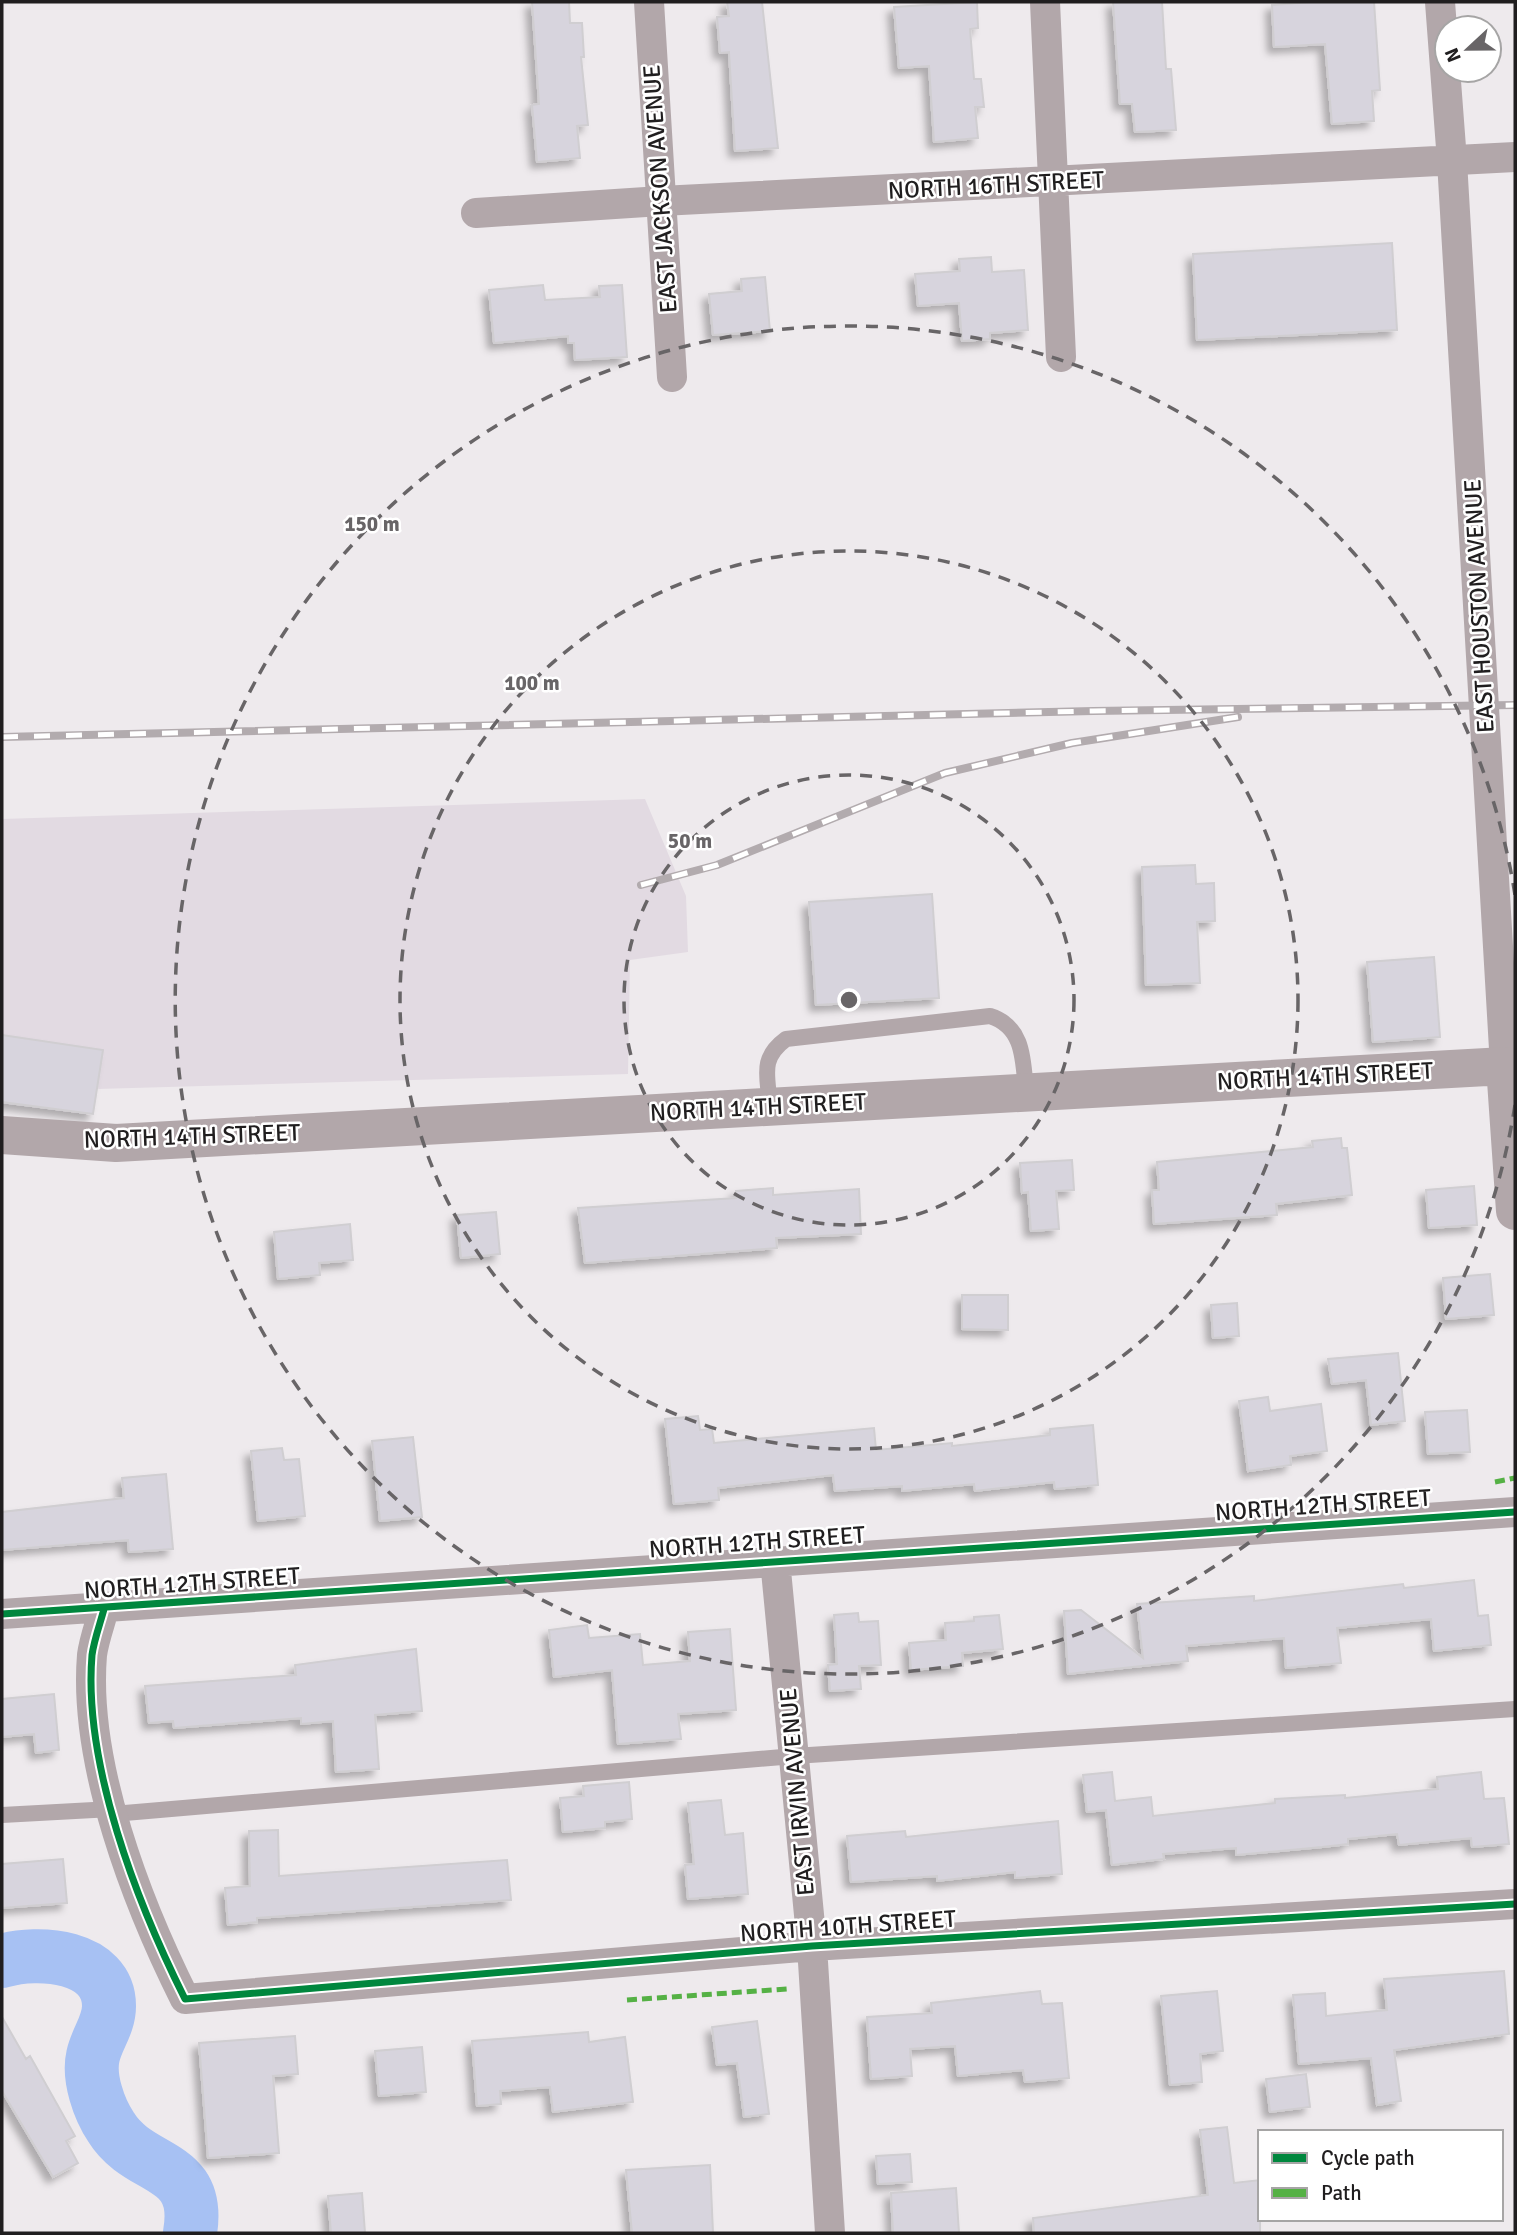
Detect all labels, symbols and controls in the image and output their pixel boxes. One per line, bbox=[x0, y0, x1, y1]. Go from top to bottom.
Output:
north arrow bbox=[1433, 14, 1503, 84]
text: N bbox=[1440, 44, 1467, 66]
street label: EAST JACKSON AVENUE bbox=[636, 64, 684, 314]
street label: NORTH 16TH STREET bbox=[887, 164, 1105, 206]
street label: EAST HOUSTON AVENUE bbox=[1457, 478, 1501, 734]
text: 150 m bbox=[344, 511, 400, 537]
text: 100 m bbox=[504, 670, 560, 696]
text: 50 m bbox=[668, 828, 712, 854]
centre of rings bbox=[837, 988, 861, 1012]
street label: NORTH 14TH STREET bbox=[1216, 1055, 1434, 1097]
street label: NORTH 14TH STREET bbox=[649, 1086, 867, 1128]
street label: NORTH 14TH STREET bbox=[83, 1117, 301, 1155]
street label: NORTH 12TH STREET bbox=[1214, 1482, 1432, 1528]
street label: NORTH 12TH STREET bbox=[648, 1519, 866, 1565]
street label: NORTH 12TH STREET bbox=[83, 1560, 301, 1606]
street label: EAST IRVIN AVENUE bbox=[773, 1687, 821, 1897]
street label: NORTH 10TH STREET bbox=[739, 1903, 957, 1949]
legend bbox=[1258, 2130, 1503, 2221]
text: Cycle path bbox=[1321, 2145, 1415, 2171]
text: Path bbox=[1321, 2180, 1362, 2206]

